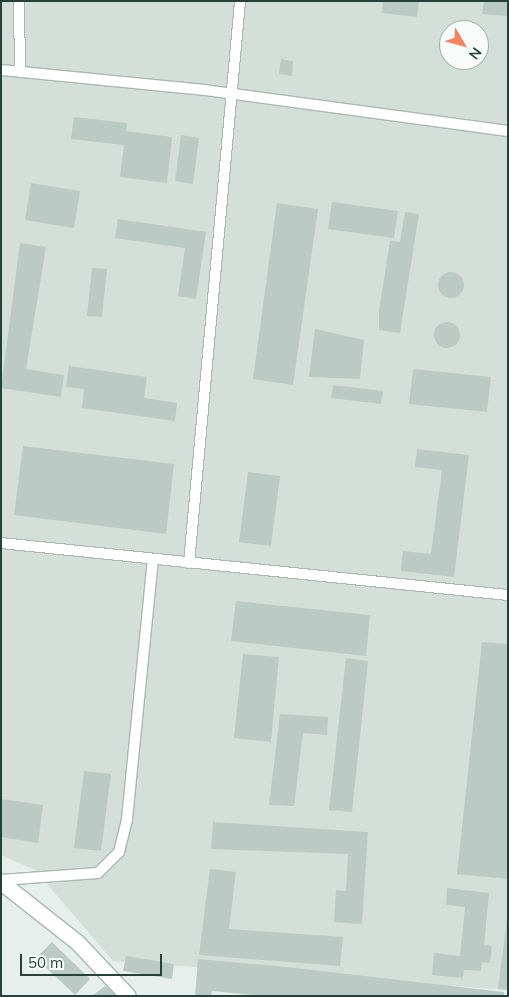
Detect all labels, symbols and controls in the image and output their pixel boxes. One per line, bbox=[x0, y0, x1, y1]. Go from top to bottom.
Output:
north arrow bbox=[439, 20, 489, 70]
text: N bbox=[465, 44, 486, 63]
scale bar bbox=[22, 944, 165, 976]
text: 50 m bbox=[28, 953, 63, 972]

